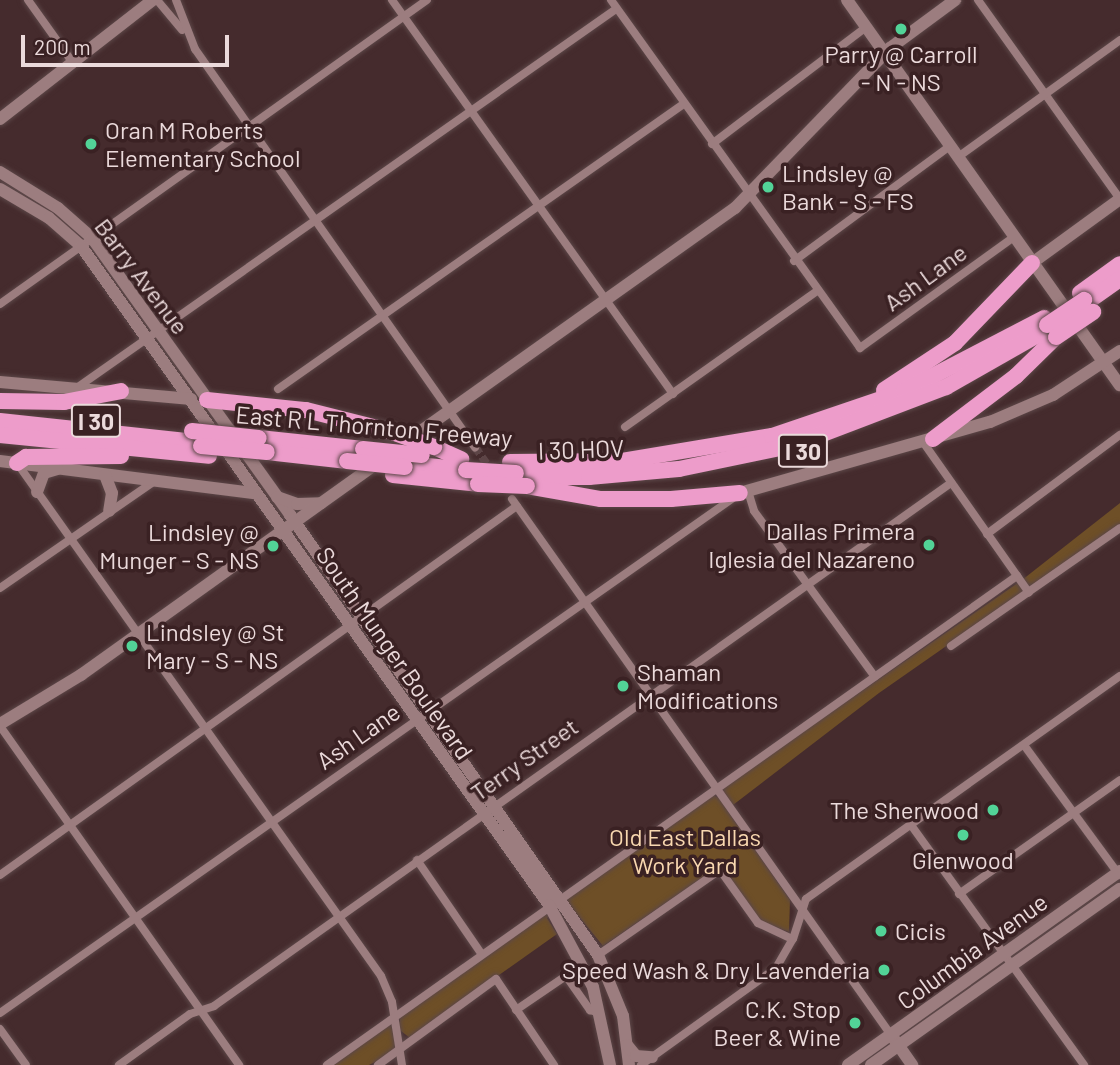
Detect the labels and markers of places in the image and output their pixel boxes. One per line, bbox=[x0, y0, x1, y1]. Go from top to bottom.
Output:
marker: Parry @ Carroll - N - NS bbox=[893, 21, 909, 37]
place label: Parry @ Carroll - N - NS bbox=[824, 40, 978, 96]
place label: Oran M Roberts Elementary School bbox=[105, 116, 300, 172]
marker: Oran M Roberts Elementary School bbox=[83, 136, 99, 152]
place label: Lindsley @ Bank - S - FS bbox=[782, 159, 914, 215]
marker: Lindsley @ Bank - S - FS bbox=[760, 179, 776, 195]
place label: Dallas Primera Iglesia del Nazareno bbox=[708, 517, 915, 573]
place label: Lindsley @ Munger - S - NS bbox=[99, 518, 259, 574]
marker: Dallas Primera Iglesia del Nazareno bbox=[921, 537, 937, 553]
marker: Lindsley @ Munger - S - NS bbox=[265, 538, 281, 554]
place label: Lindsley @ St Mary - S - NS bbox=[146, 618, 284, 674]
marker: Lindsley @ St Mary - S - NS bbox=[124, 638, 140, 654]
place label: Shaman Modifications bbox=[637, 658, 778, 714]
marker: Shaman Modifications bbox=[615, 678, 631, 694]
place label: The Sherwood bbox=[830, 796, 979, 824]
marker: The Sherwood bbox=[985, 802, 1001, 818]
marker: Glenwood bbox=[955, 827, 971, 843]
place label: Glenwood bbox=[912, 846, 1014, 874]
place label: Cicis bbox=[895, 917, 946, 945]
marker: Cicis bbox=[873, 923, 889, 939]
place label: Speed Wash & Dry Lavenderia bbox=[562, 956, 870, 984]
marker: Speed Wash & Dry Lavenderia bbox=[876, 962, 892, 978]
place label: C.K. Stop Beer & Wine bbox=[713, 995, 841, 1051]
marker: C.K. Stop Beer & Wine bbox=[847, 1015, 863, 1031]

